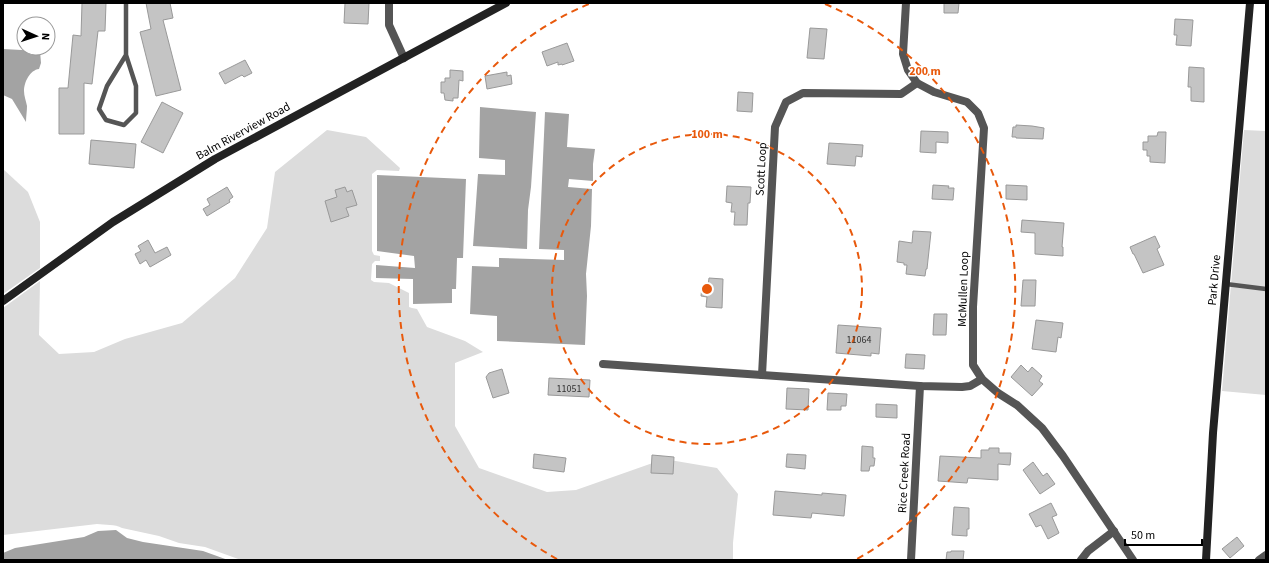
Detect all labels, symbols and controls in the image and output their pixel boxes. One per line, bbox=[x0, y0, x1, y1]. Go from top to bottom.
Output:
north arrow bbox=[16, 16, 56, 56]
text: N bbox=[38, 32, 53, 41]
text: 200 m bbox=[909, 63, 941, 80]
street label: Balm Riverview Road bbox=[193, 98, 294, 164]
text: 100 m bbox=[691, 126, 723, 143]
street label: Scott Loop bbox=[752, 142, 771, 196]
street label: McMullen Loop bbox=[954, 250, 973, 327]
street label: Park Drive bbox=[1204, 254, 1225, 306]
centre of rings bbox=[700, 282, 714, 296]
house number: 11064 bbox=[847, 333, 871, 347]
house number: 11051 bbox=[557, 382, 581, 396]
street label: Rice Creek Road bbox=[894, 433, 915, 514]
scale bar bbox=[1125, 521, 1202, 547]
text: 50 m bbox=[1131, 527, 1155, 544]

